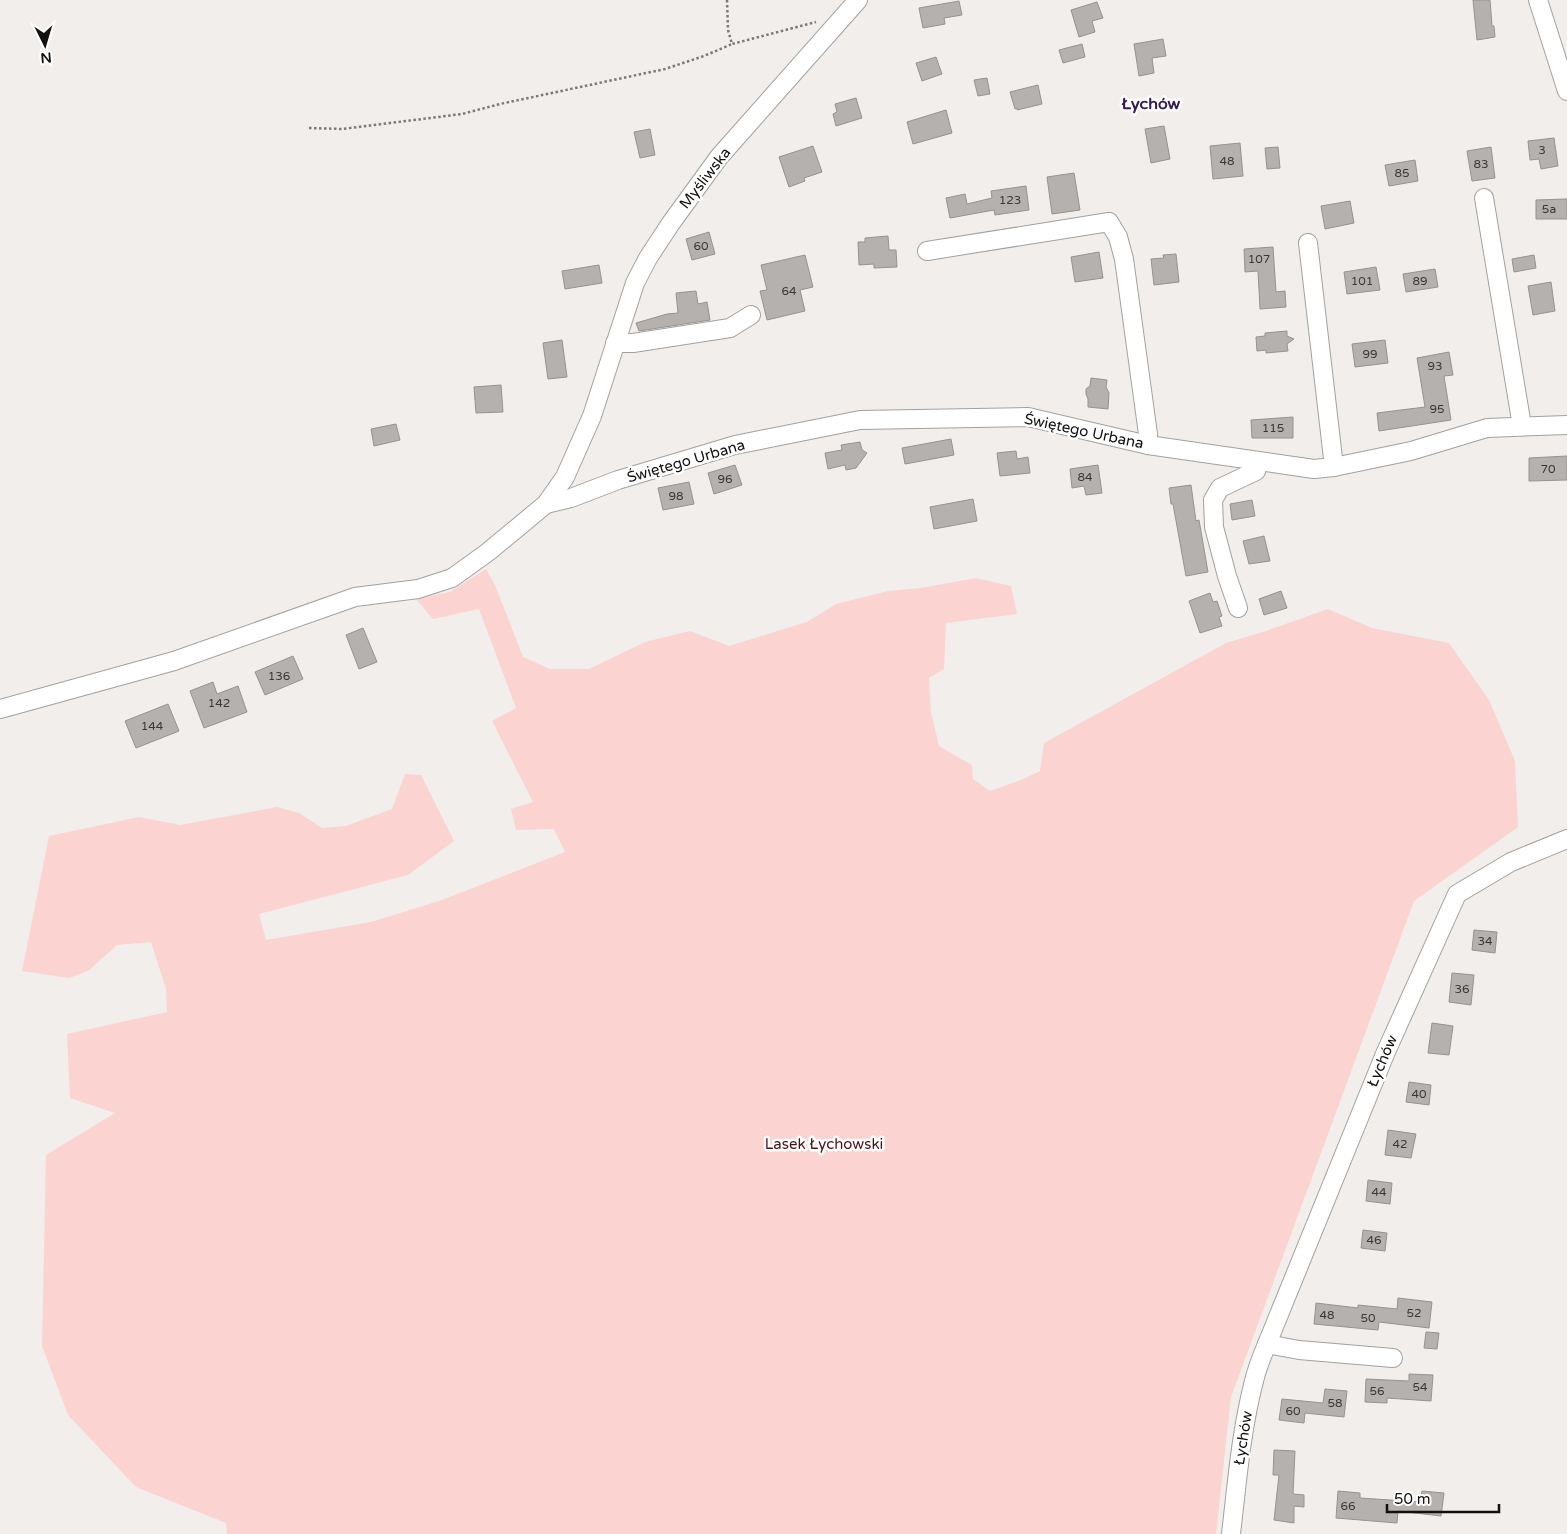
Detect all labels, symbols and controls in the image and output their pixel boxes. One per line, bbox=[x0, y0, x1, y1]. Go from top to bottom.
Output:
north arrow bbox=[20, 20, 70, 70]
text: N bbox=[40, 48, 52, 66]
district label: Łychów bbox=[1122, 94, 1180, 114]
house number: 3 bbox=[1538, 143, 1546, 157]
street label: Myśliwska bbox=[676, 144, 734, 212]
house number: 48 bbox=[1219, 154, 1235, 168]
house number: 83 bbox=[1473, 157, 1489, 171]
house number: 85 bbox=[1394, 166, 1410, 180]
house number: 123 bbox=[999, 193, 1021, 207]
house number: 5a bbox=[1542, 202, 1556, 216]
house number: 60 bbox=[693, 239, 709, 253]
house number: 107 bbox=[1248, 252, 1270, 266]
house number: 101 bbox=[1351, 274, 1373, 288]
house number: 89 bbox=[1412, 274, 1428, 288]
house number: 64 bbox=[781, 284, 797, 298]
house number: 99 bbox=[1362, 347, 1378, 361]
house number: 93 bbox=[1427, 359, 1443, 373]
house number: 95 bbox=[1429, 402, 1445, 416]
street label: Świętego Urbana bbox=[1023, 410, 1145, 452]
house number: 115 bbox=[1262, 421, 1284, 435]
street label: Świętego Urbana bbox=[625, 436, 747, 486]
house number: 70 bbox=[1540, 462, 1556, 476]
house number: 84 bbox=[1077, 470, 1093, 484]
house number: 96 bbox=[717, 472, 733, 486]
house number: 98 bbox=[668, 489, 684, 503]
house number: 136 bbox=[268, 669, 290, 683]
house number: 142 bbox=[208, 696, 230, 710]
house number: 144 bbox=[141, 719, 164, 733]
house number: 34 bbox=[1477, 934, 1493, 948]
house number: 36 bbox=[1454, 982, 1470, 996]
street label: Łychów bbox=[1363, 1032, 1401, 1090]
house number: 40 bbox=[1411, 1087, 1427, 1101]
park label: Lasek Łychowski bbox=[765, 1135, 883, 1153]
house number: 42 bbox=[1392, 1137, 1408, 1151]
house number: 44 bbox=[1371, 1185, 1387, 1199]
house number: 46 bbox=[1366, 1233, 1382, 1247]
house number: 52 bbox=[1406, 1306, 1422, 1320]
house number: 48 bbox=[1319, 1308, 1335, 1322]
house number: 50 bbox=[1360, 1311, 1376, 1325]
house number: 54 bbox=[1412, 1380, 1428, 1394]
house number: 56 bbox=[1369, 1384, 1385, 1398]
house number: 58 bbox=[1327, 1396, 1343, 1410]
house number: 60 bbox=[1285, 1404, 1301, 1418]
street label: Łychów bbox=[1230, 1409, 1256, 1466]
scale bar bbox=[1387, 1482, 1500, 1514]
text: 50 m bbox=[1394, 1490, 1431, 1508]
house number: 66 bbox=[1340, 1499, 1356, 1513]

